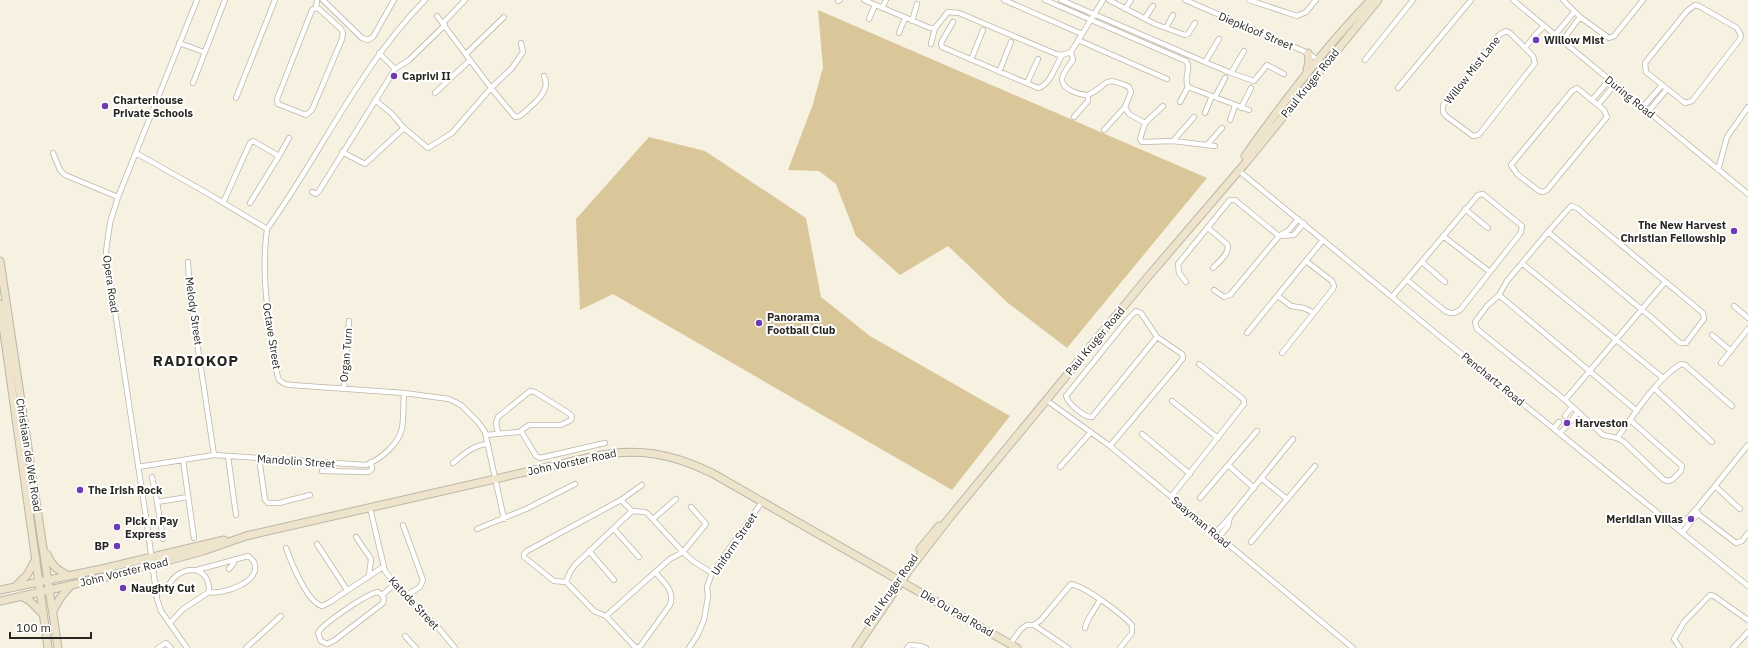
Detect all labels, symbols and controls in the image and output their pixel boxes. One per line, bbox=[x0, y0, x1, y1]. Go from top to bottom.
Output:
street label: Diepkloof Street bbox=[1216, 9, 1296, 53]
street label: Willow Mist Lane bbox=[1441, 33, 1503, 107]
place label: Willow Mist bbox=[1544, 33, 1604, 47]
marker: Willow Mist bbox=[1531, 35, 1541, 45]
street label: Paul Kruger Road bbox=[1278, 46, 1342, 120]
place label: Caprivi II bbox=[402, 69, 451, 83]
marker: Caprivi II bbox=[389, 71, 399, 81]
street label: During Road bbox=[1602, 73, 1658, 121]
place label: Charterhouse Private Schools bbox=[113, 93, 194, 120]
marker: Charterhouse Private Schools bbox=[100, 101, 110, 111]
place label: The New Harvest Christian Fellowship bbox=[1620, 218, 1726, 245]
marker: The New Harvest Christian Fellowship bbox=[1729, 226, 1739, 236]
street label: Opera Road bbox=[100, 254, 122, 314]
street label: Melody Street bbox=[182, 276, 206, 346]
street label: Octave Street bbox=[260, 302, 284, 370]
street label: Paul Kruger Road bbox=[1062, 304, 1128, 378]
place label: Panorama Football Club bbox=[767, 310, 836, 337]
marker: Panorama Football Club bbox=[754, 318, 764, 328]
street label: Organ Turn bbox=[337, 327, 355, 383]
street label: Penchartz Road bbox=[1459, 349, 1527, 409]
district label: RADIOKOP bbox=[153, 351, 239, 370]
street label: Christiaan de Wet Road bbox=[13, 397, 45, 513]
place label: Harveston bbox=[1575, 416, 1628, 430]
marker: Harveston bbox=[1562, 418, 1572, 428]
street label: John Vorster Road bbox=[526, 446, 618, 478]
street label: Mandolin Street bbox=[256, 451, 336, 471]
place label: The Irish Rock bbox=[88, 483, 163, 497]
marker: The Irish Rock bbox=[75, 485, 85, 495]
street label: Saayman Road bbox=[1168, 493, 1234, 551]
street label: Uniform Street bbox=[708, 510, 760, 578]
place label: Meridian Villas bbox=[1606, 512, 1683, 526]
place label: Pick n Pay Express bbox=[125, 514, 178, 541]
marker: Meridian Villas bbox=[1686, 514, 1696, 524]
marker: Pick n Pay Express bbox=[112, 522, 122, 532]
place label: BP bbox=[94, 539, 109, 553]
marker: BP bbox=[112, 541, 122, 551]
street label: Paul Kruger Road bbox=[861, 551, 921, 629]
street label: John Vorster Road bbox=[78, 554, 170, 590]
street label: Katode Street bbox=[386, 573, 442, 633]
place label: Naughty Cut bbox=[131, 581, 195, 595]
marker: Naughty Cut bbox=[118, 583, 128, 593]
street label: Die Ou Pad Road bbox=[918, 586, 996, 640]
scale bar bbox=[10, 614, 91, 640]
text: 100 m bbox=[16, 620, 51, 635]

